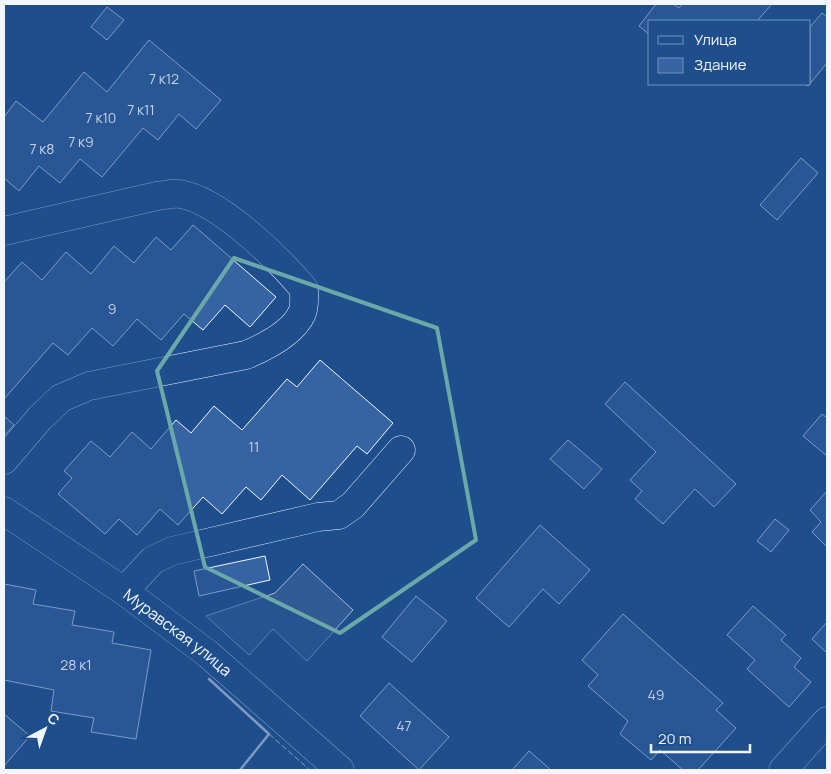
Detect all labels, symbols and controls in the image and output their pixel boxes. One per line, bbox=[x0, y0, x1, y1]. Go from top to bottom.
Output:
legend bbox=[648, 20, 811, 85]
text: Улица bbox=[694, 29, 737, 50]
text: Здание bbox=[694, 54, 747, 75]
house number: 7 к12 bbox=[149, 69, 179, 88]
house number: 7 к11 bbox=[127, 100, 155, 119]
house number: 7 к10 bbox=[86, 108, 116, 127]
house number: 7 к9 bbox=[68, 132, 94, 151]
house number: 7 к8 bbox=[30, 139, 54, 158]
house number: 9 bbox=[108, 299, 116, 318]
house number: 11 bbox=[249, 437, 259, 456]
street label: Муравская улица bbox=[119, 583, 237, 681]
house number: 28 к1 bbox=[60, 655, 92, 674]
house number: 49 bbox=[648, 685, 664, 704]
north arrow bbox=[20, 704, 70, 754]
text: С bbox=[44, 708, 64, 729]
house number: 47 bbox=[396, 716, 412, 735]
scale bar bbox=[651, 722, 750, 754]
text: 20 m bbox=[658, 728, 691, 749]

